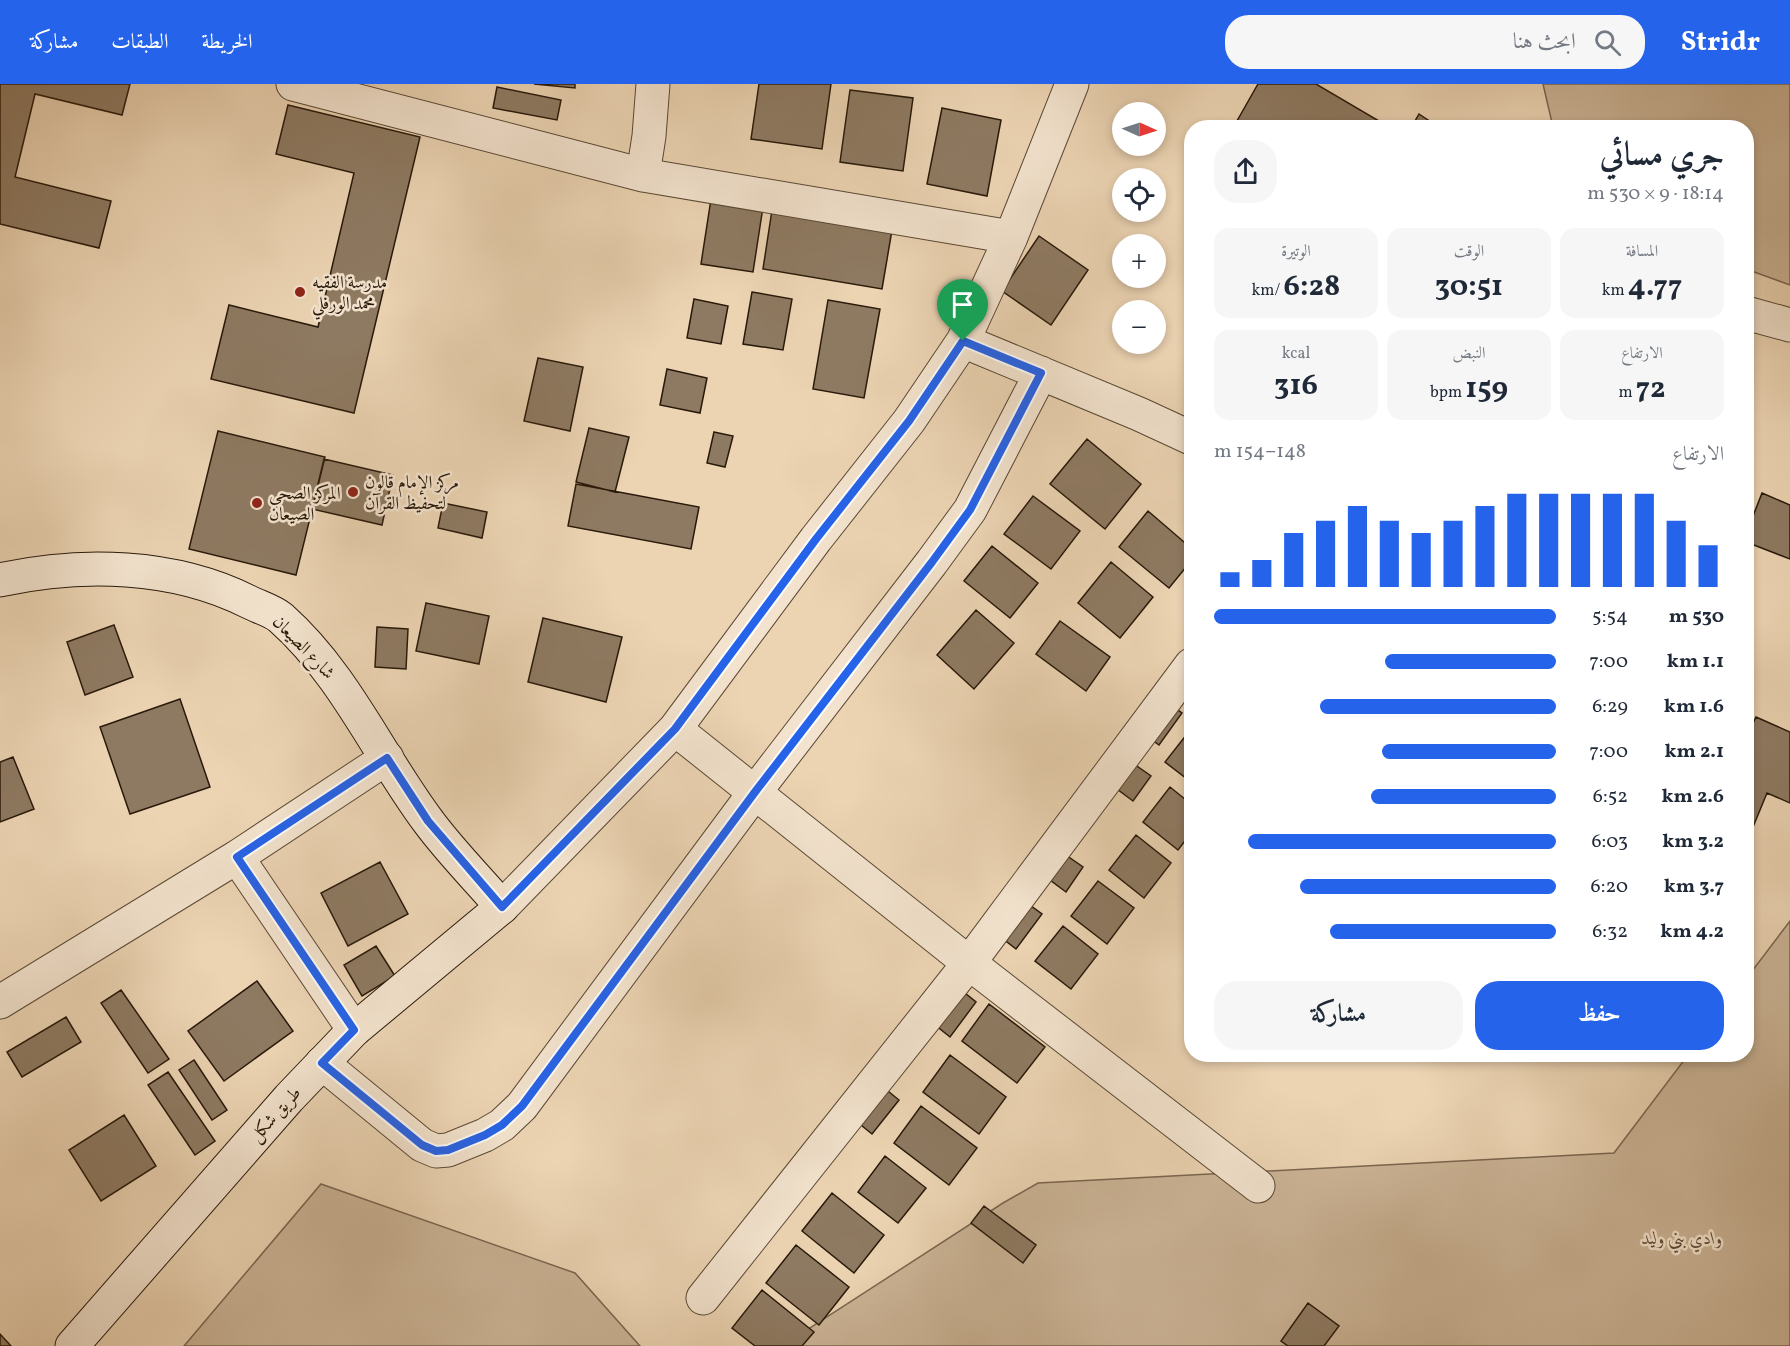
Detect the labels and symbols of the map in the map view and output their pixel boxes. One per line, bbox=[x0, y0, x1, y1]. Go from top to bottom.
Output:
north arrow bbox=[1112, 102, 1166, 156]
place label: مدرسة الفقيه محمد الورفلي bbox=[312, 271, 387, 320]
pin bbox=[937, 279, 988, 341]
marker: مدرسة الفقيه محمد الورفلي bbox=[293, 285, 307, 299]
place label: مركز الإمام قالون لتحفيظ القرآن bbox=[365, 471, 459, 517]
place label: المركز الصحي الصيعان bbox=[269, 482, 341, 528]
marker: مركز الإمام قالون لتحفيظ القرآن bbox=[346, 485, 360, 499]
marker: المركز الصحي الصيعان bbox=[250, 496, 264, 510]
street label: شارع الصيعان bbox=[265, 610, 340, 686]
street label: طريق شكل bbox=[244, 1082, 308, 1148]
park label: وادي بني وليد bbox=[1642, 1227, 1722, 1254]

